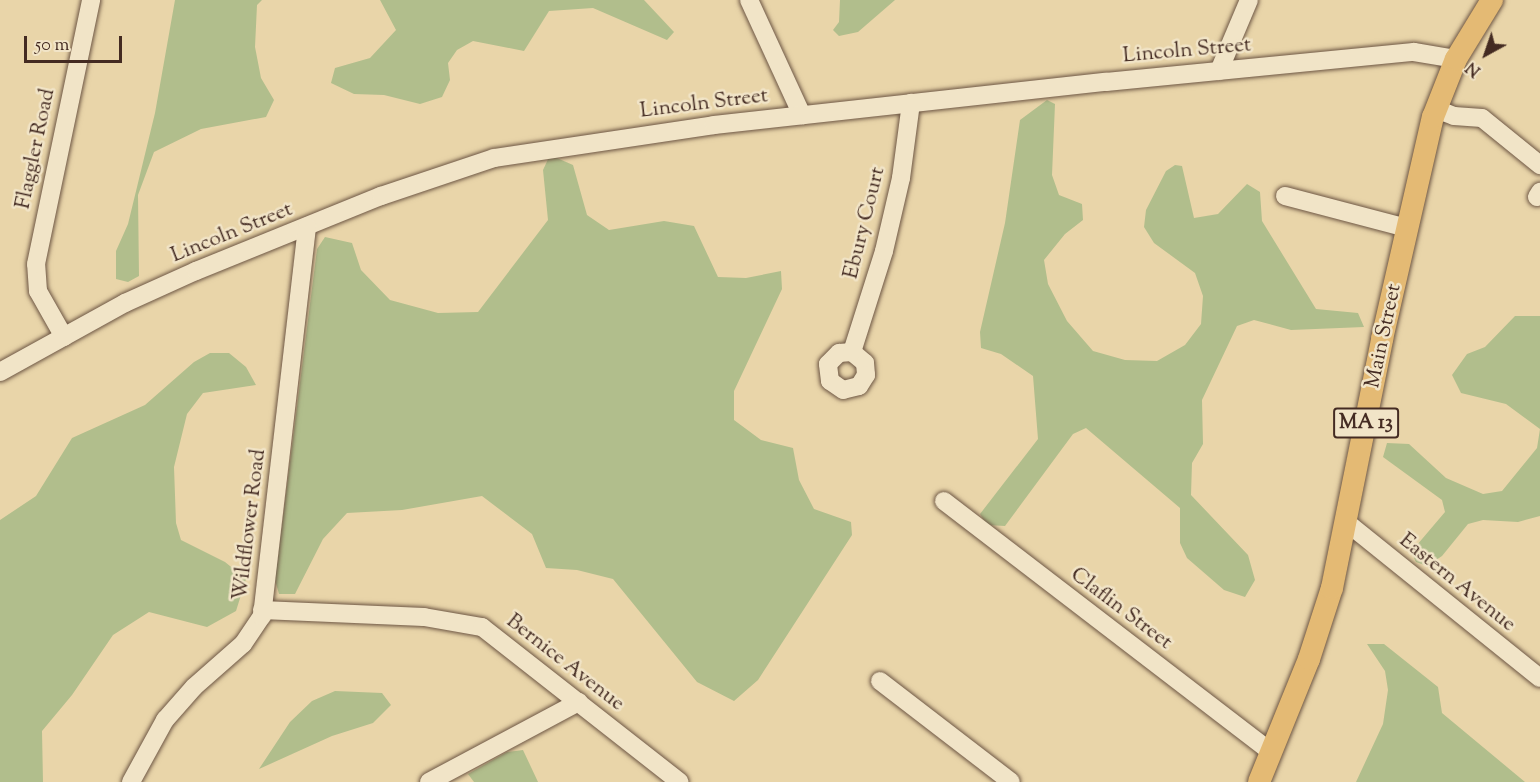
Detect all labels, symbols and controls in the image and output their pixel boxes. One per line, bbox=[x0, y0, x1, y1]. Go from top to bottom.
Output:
scale bar bbox=[27, 24, 124, 62]
north arrow bbox=[1456, 24, 1516, 84]
text: 50 m bbox=[35, 33, 69, 59]
street label: Lincoln Street bbox=[1122, 33, 1252, 69]
text: N bbox=[1462, 55, 1486, 81]
street label: Lincoln Street bbox=[639, 84, 769, 124]
street label: Flaggler Road bbox=[11, 87, 61, 211]
street label: Ebury Court bbox=[839, 164, 891, 282]
street label: Lincoln Street bbox=[168, 197, 296, 269]
street label: Main Street bbox=[1361, 282, 1407, 390]
road number: MA 13 bbox=[1333, 406, 1399, 440]
street label: Wildflower Road bbox=[228, 448, 272, 602]
street label: Eastern Avenue bbox=[1394, 528, 1520, 638]
street label: Claflin Street bbox=[1065, 563, 1177, 655]
street label: Bernice Avenue bbox=[501, 609, 629, 717]

